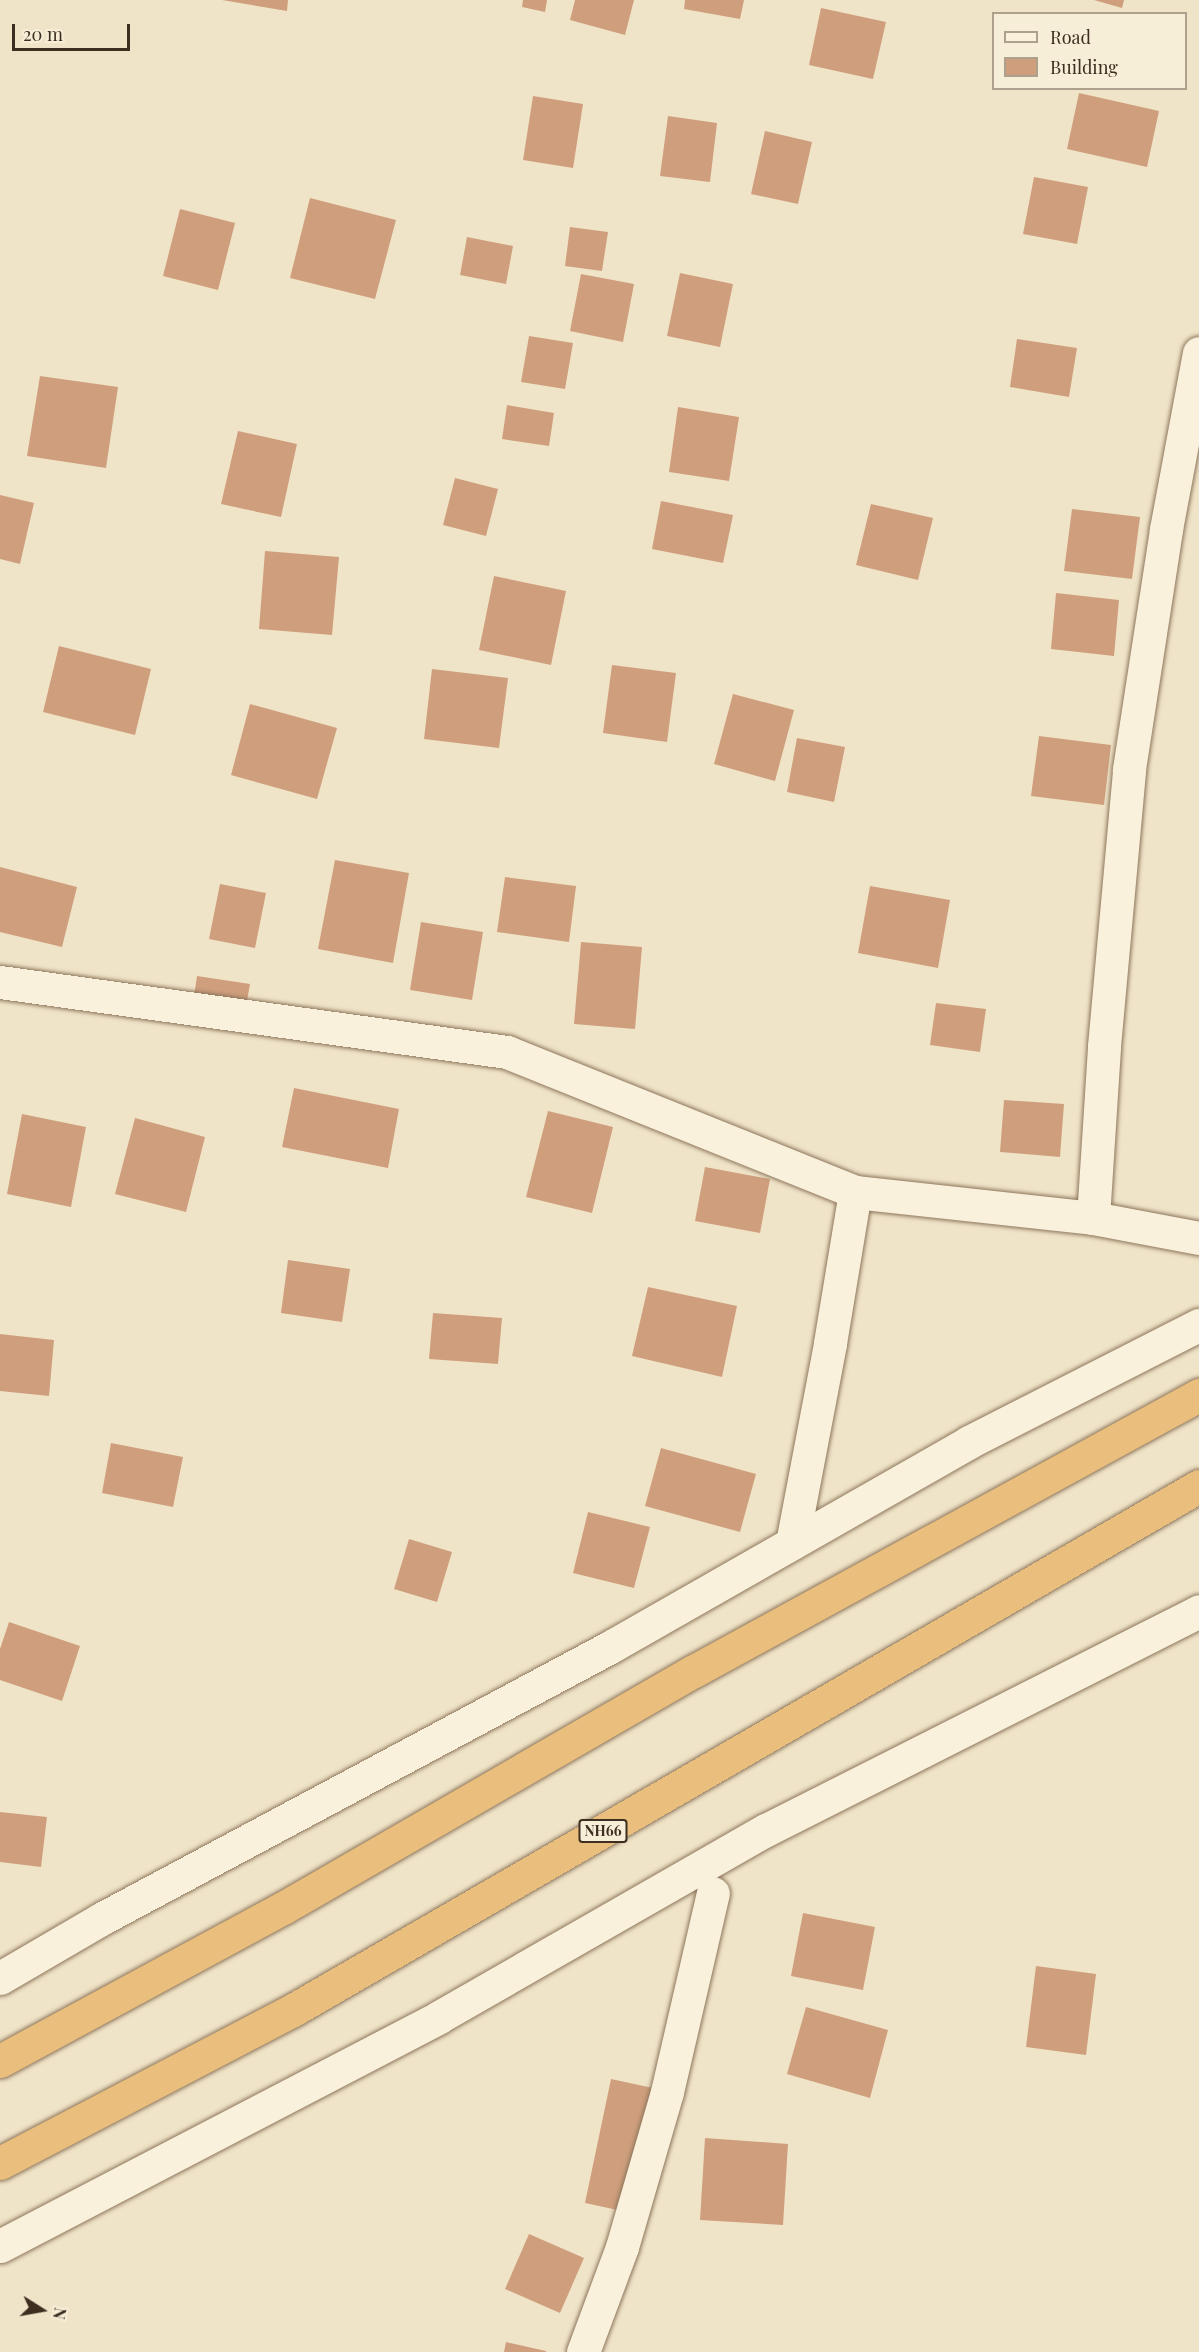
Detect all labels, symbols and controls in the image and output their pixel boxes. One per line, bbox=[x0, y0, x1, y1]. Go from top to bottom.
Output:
scale bar bbox=[15, 12, 134, 50]
legend bbox=[992, 12, 1187, 90]
text: 20 m bbox=[23, 22, 63, 46]
text: Road bbox=[1050, 25, 1091, 49]
text: Building bbox=[1050, 55, 1118, 79]
road number: NH66 bbox=[578, 1820, 628, 1842]
north arrow bbox=[12, 2280, 72, 2340]
text: N bbox=[49, 2306, 72, 2321]

